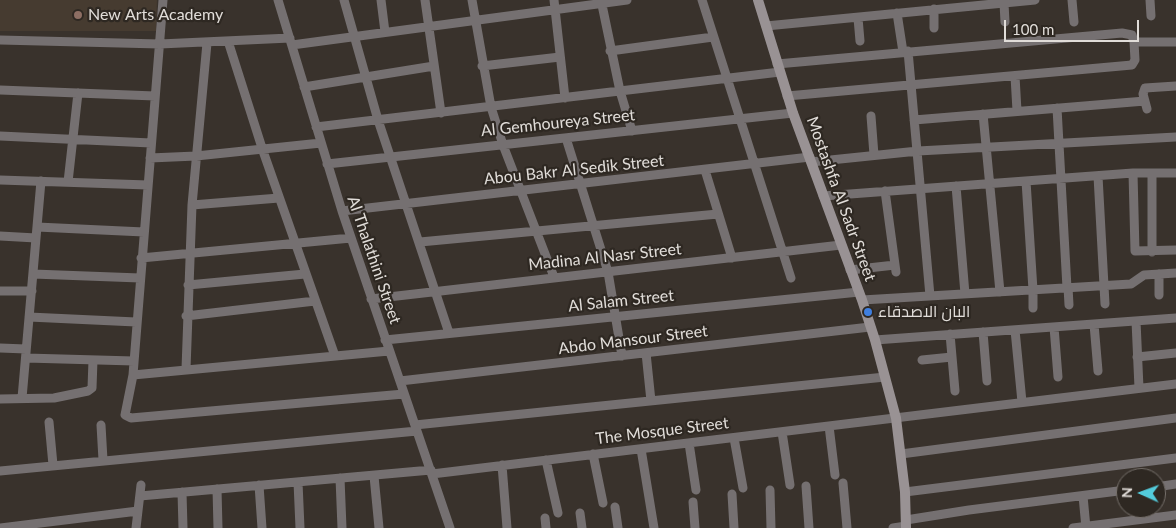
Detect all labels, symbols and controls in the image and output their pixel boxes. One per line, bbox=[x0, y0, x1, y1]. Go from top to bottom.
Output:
place label: New Arts Academy bbox=[88, 5, 223, 25]
marker: New Arts Academy bbox=[72, 9, 84, 21]
scale bar bbox=[1006, 10, 1141, 42]
text: 100 m bbox=[1012, 20, 1054, 38]
street label: Al Gemhoureya Street bbox=[480, 105, 636, 141]
street label: Mostashfa Al Sadr Street bbox=[802, 114, 880, 284]
street label: Abou Bakr Al Sedik Street bbox=[483, 151, 665, 189]
street label: Al Thalathini Street bbox=[343, 194, 405, 326]
street label: Madina Al Nasr Street bbox=[527, 239, 683, 275]
street label: Al Salam Street bbox=[567, 286, 675, 316]
place label: البان الاصدقاء bbox=[878, 302, 970, 322]
marker: البان الاصدقاء bbox=[862, 306, 874, 318]
street label: Abdo Mansour Street bbox=[557, 321, 709, 359]
street label: The Mosque Street bbox=[594, 413, 730, 449]
north arrow bbox=[1116, 468, 1166, 518]
text: N bbox=[1118, 487, 1135, 498]

